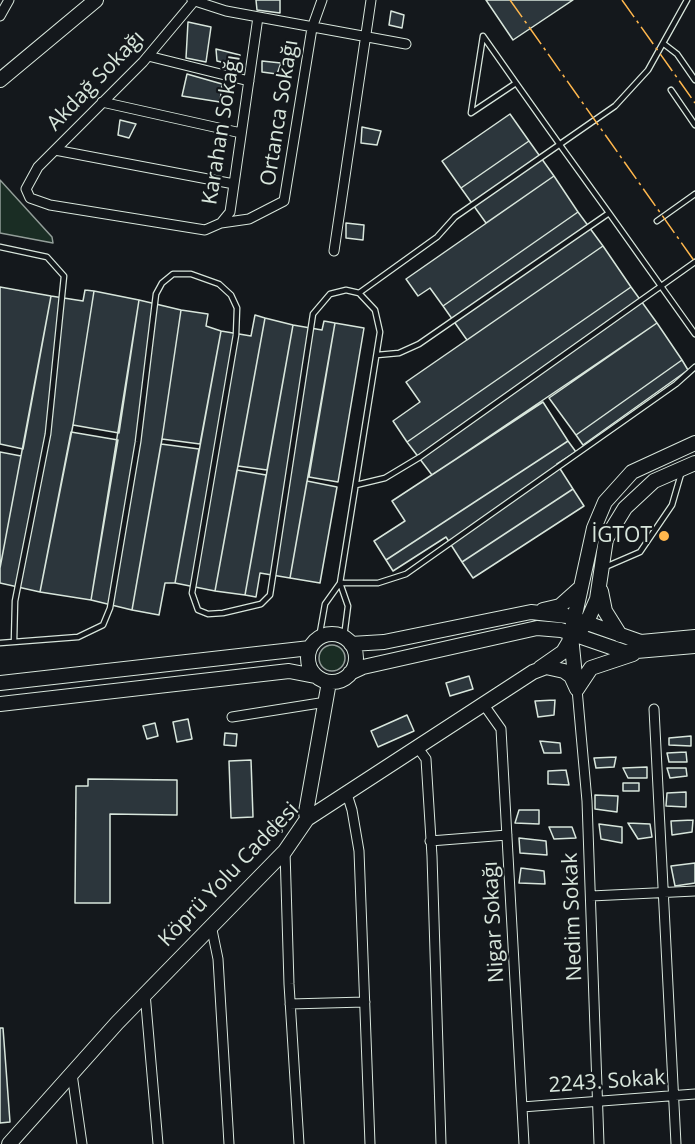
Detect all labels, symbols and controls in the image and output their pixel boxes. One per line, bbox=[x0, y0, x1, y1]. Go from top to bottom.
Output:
street label: Akdağ Sokağı bbox=[42, 26, 150, 136]
street label: Ortanca Sokağı bbox=[256, 38, 304, 188]
street label: Karahan Sokağı bbox=[198, 53, 246, 207]
place label: İGTOT bbox=[591, 523, 652, 549]
marker: İGTOT bbox=[657, 529, 671, 543]
street label: Köprü Yolu Caddesi bbox=[154, 798, 304, 952]
street label: Nedim Sokak bbox=[558, 852, 588, 982]
street label: Nigar Sokağı bbox=[478, 861, 510, 983]
street label: 2243. Sokak bbox=[548, 1065, 666, 1099]

